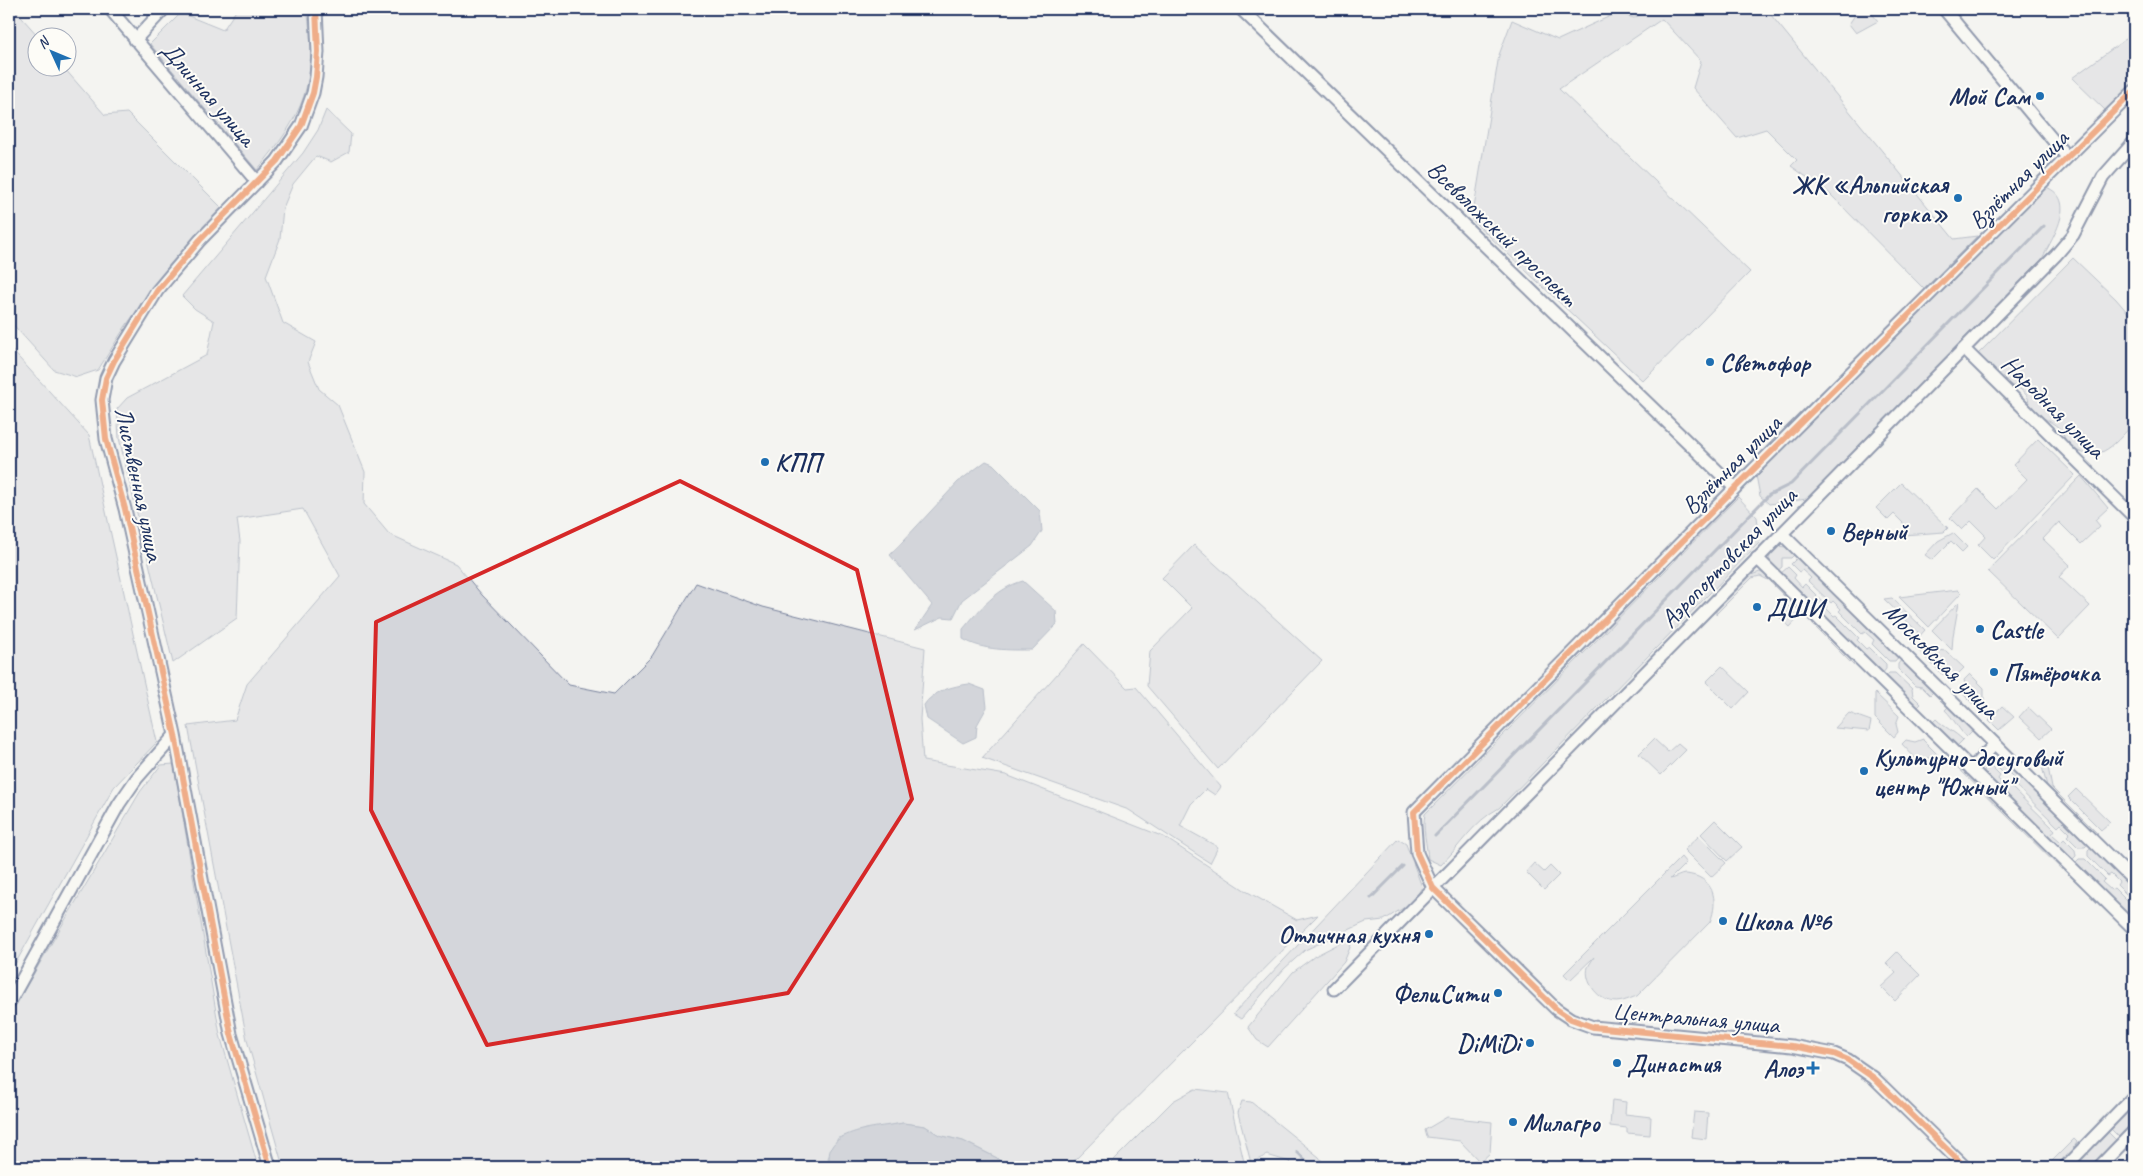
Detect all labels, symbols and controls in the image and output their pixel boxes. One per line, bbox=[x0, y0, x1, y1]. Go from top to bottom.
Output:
north arrow bbox=[28, 28, 78, 78]
text: N bbox=[34, 33, 54, 52]
street label: Длинная улица bbox=[154, 34, 265, 155]
place label: Мой Сам bbox=[1949, 81, 2031, 113]
marker: Мой Сам bbox=[2034, 90, 2046, 102]
street label: Взлётная улица bbox=[1962, 121, 2078, 237]
street label: Всеволожский проспект bbox=[1420, 154, 1585, 315]
place label: ЖК «Альпийская горка» bbox=[1792, 169, 1950, 230]
marker: ЖК «Альпийская горка» bbox=[1952, 192, 1964, 204]
place label: Светофор bbox=[1720, 347, 1812, 379]
street label: Народная улица bbox=[1995, 348, 2113, 467]
marker: Светофор bbox=[1704, 356, 1716, 368]
street label: Лиственная улица bbox=[107, 404, 171, 566]
street label: Взлётная улица bbox=[1675, 406, 1791, 522]
place label: КПП bbox=[775, 447, 825, 479]
marker: КПП bbox=[759, 456, 771, 468]
street label: Аэропортовская улица bbox=[1653, 479, 1805, 635]
place label: Верный bbox=[1841, 516, 1910, 548]
marker: Верный bbox=[1825, 525, 1837, 537]
place label: ДШИ bbox=[1767, 592, 1828, 624]
street label: Московская улица bbox=[1876, 596, 2008, 727]
marker: ДШИ bbox=[1751, 601, 1763, 613]
place label: Castle bbox=[1990, 614, 2045, 646]
marker: Castle bbox=[1974, 623, 1986, 635]
place label: Пятёрочка bbox=[2004, 657, 2102, 689]
marker: Пятёрочка bbox=[1988, 666, 2000, 678]
place label: Культурно-досуговый центр "Южный" bbox=[1874, 742, 2065, 803]
marker: Культурно-досуговый центр "Южный" bbox=[1858, 765, 1870, 777]
place label: Школа №6 bbox=[1733, 906, 1833, 938]
marker: Школа №6 bbox=[1717, 915, 1729, 927]
place label: Отличная кухня bbox=[1279, 919, 1421, 951]
marker: Отличная кухня bbox=[1423, 928, 1435, 940]
place label: ФелиСити bbox=[1393, 978, 1490, 1010]
marker: ФелиСити bbox=[1492, 987, 1504, 999]
street label: Центральная улица bbox=[1611, 995, 1783, 1041]
place label: DiMiDi bbox=[1457, 1028, 1523, 1060]
marker: DiMiDi bbox=[1524, 1037, 1536, 1049]
place label: Династия bbox=[1627, 1048, 1722, 1080]
place label: Алоэ bbox=[1764, 1053, 1805, 1085]
marker: Династия bbox=[1611, 1057, 1623, 1069]
marker: Алоэ bbox=[1807, 1062, 1819, 1074]
place label: Милагро bbox=[1523, 1107, 1601, 1139]
marker: Милагро bbox=[1507, 1116, 1519, 1128]

